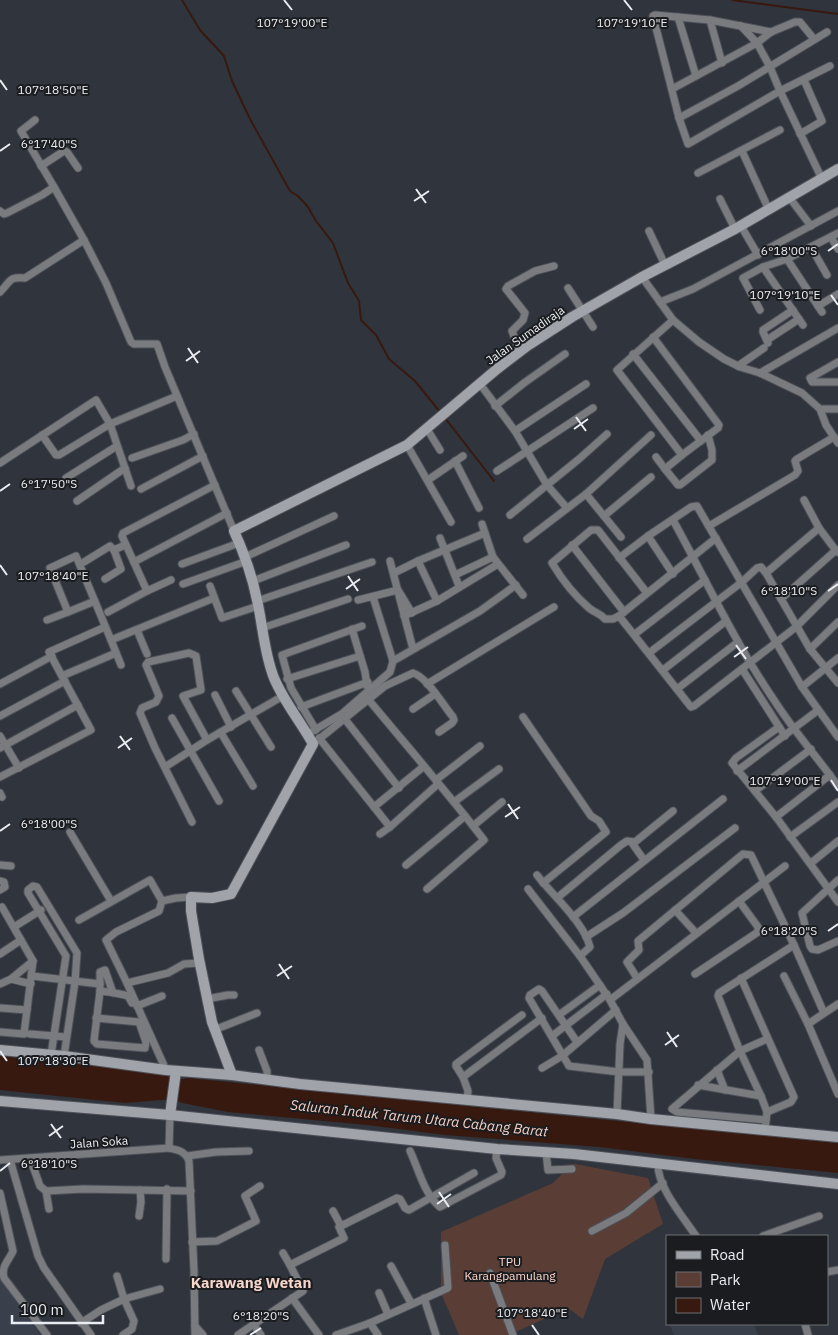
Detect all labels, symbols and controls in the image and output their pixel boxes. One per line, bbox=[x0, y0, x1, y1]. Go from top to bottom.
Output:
text: 107°19'00"E bbox=[257, 15, 327, 30]
text: 107°19'10"E bbox=[597, 15, 667, 30]
text: 107°18'50"E bbox=[18, 82, 88, 97]
text: 6°17'40"S bbox=[21, 136, 77, 151]
text: 6°18'00"S bbox=[761, 243, 817, 258]
text: 107°19'10"E bbox=[750, 287, 820, 302]
street label: Jalan Sumadiraja bbox=[483, 302, 568, 368]
text: 6°17'50"S bbox=[21, 476, 77, 491]
text: 107°18'40"E bbox=[18, 568, 88, 583]
text: 6°18'10"S bbox=[761, 583, 817, 598]
text: 107°19'00"E bbox=[750, 773, 820, 788]
text: 6°18'00"S bbox=[21, 816, 77, 831]
text: 6°18'20"S bbox=[761, 923, 817, 938]
text: 107°18'30"E bbox=[18, 1053, 88, 1068]
water label: Saluran Induk Tarum Utara Cabang Barat bbox=[289, 1096, 549, 1141]
street label: Jalan Soka bbox=[69, 1132, 129, 1152]
text: 6°18'10"S bbox=[21, 1156, 77, 1171]
legend bbox=[666, 1235, 828, 1325]
text: Road bbox=[710, 1245, 745, 1264]
park label: TPU Karangpamulang bbox=[464, 1254, 556, 1283]
text: Park bbox=[710, 1270, 740, 1289]
district label: Karawang Wetan bbox=[191, 1273, 311, 1292]
scale bar bbox=[12, 1292, 104, 1324]
text: Water bbox=[710, 1295, 751, 1314]
text: 100 m bbox=[20, 1300, 64, 1319]
text: 107°18'40"E bbox=[497, 1305, 567, 1320]
text: 6°18'20"S bbox=[233, 1308, 289, 1323]

